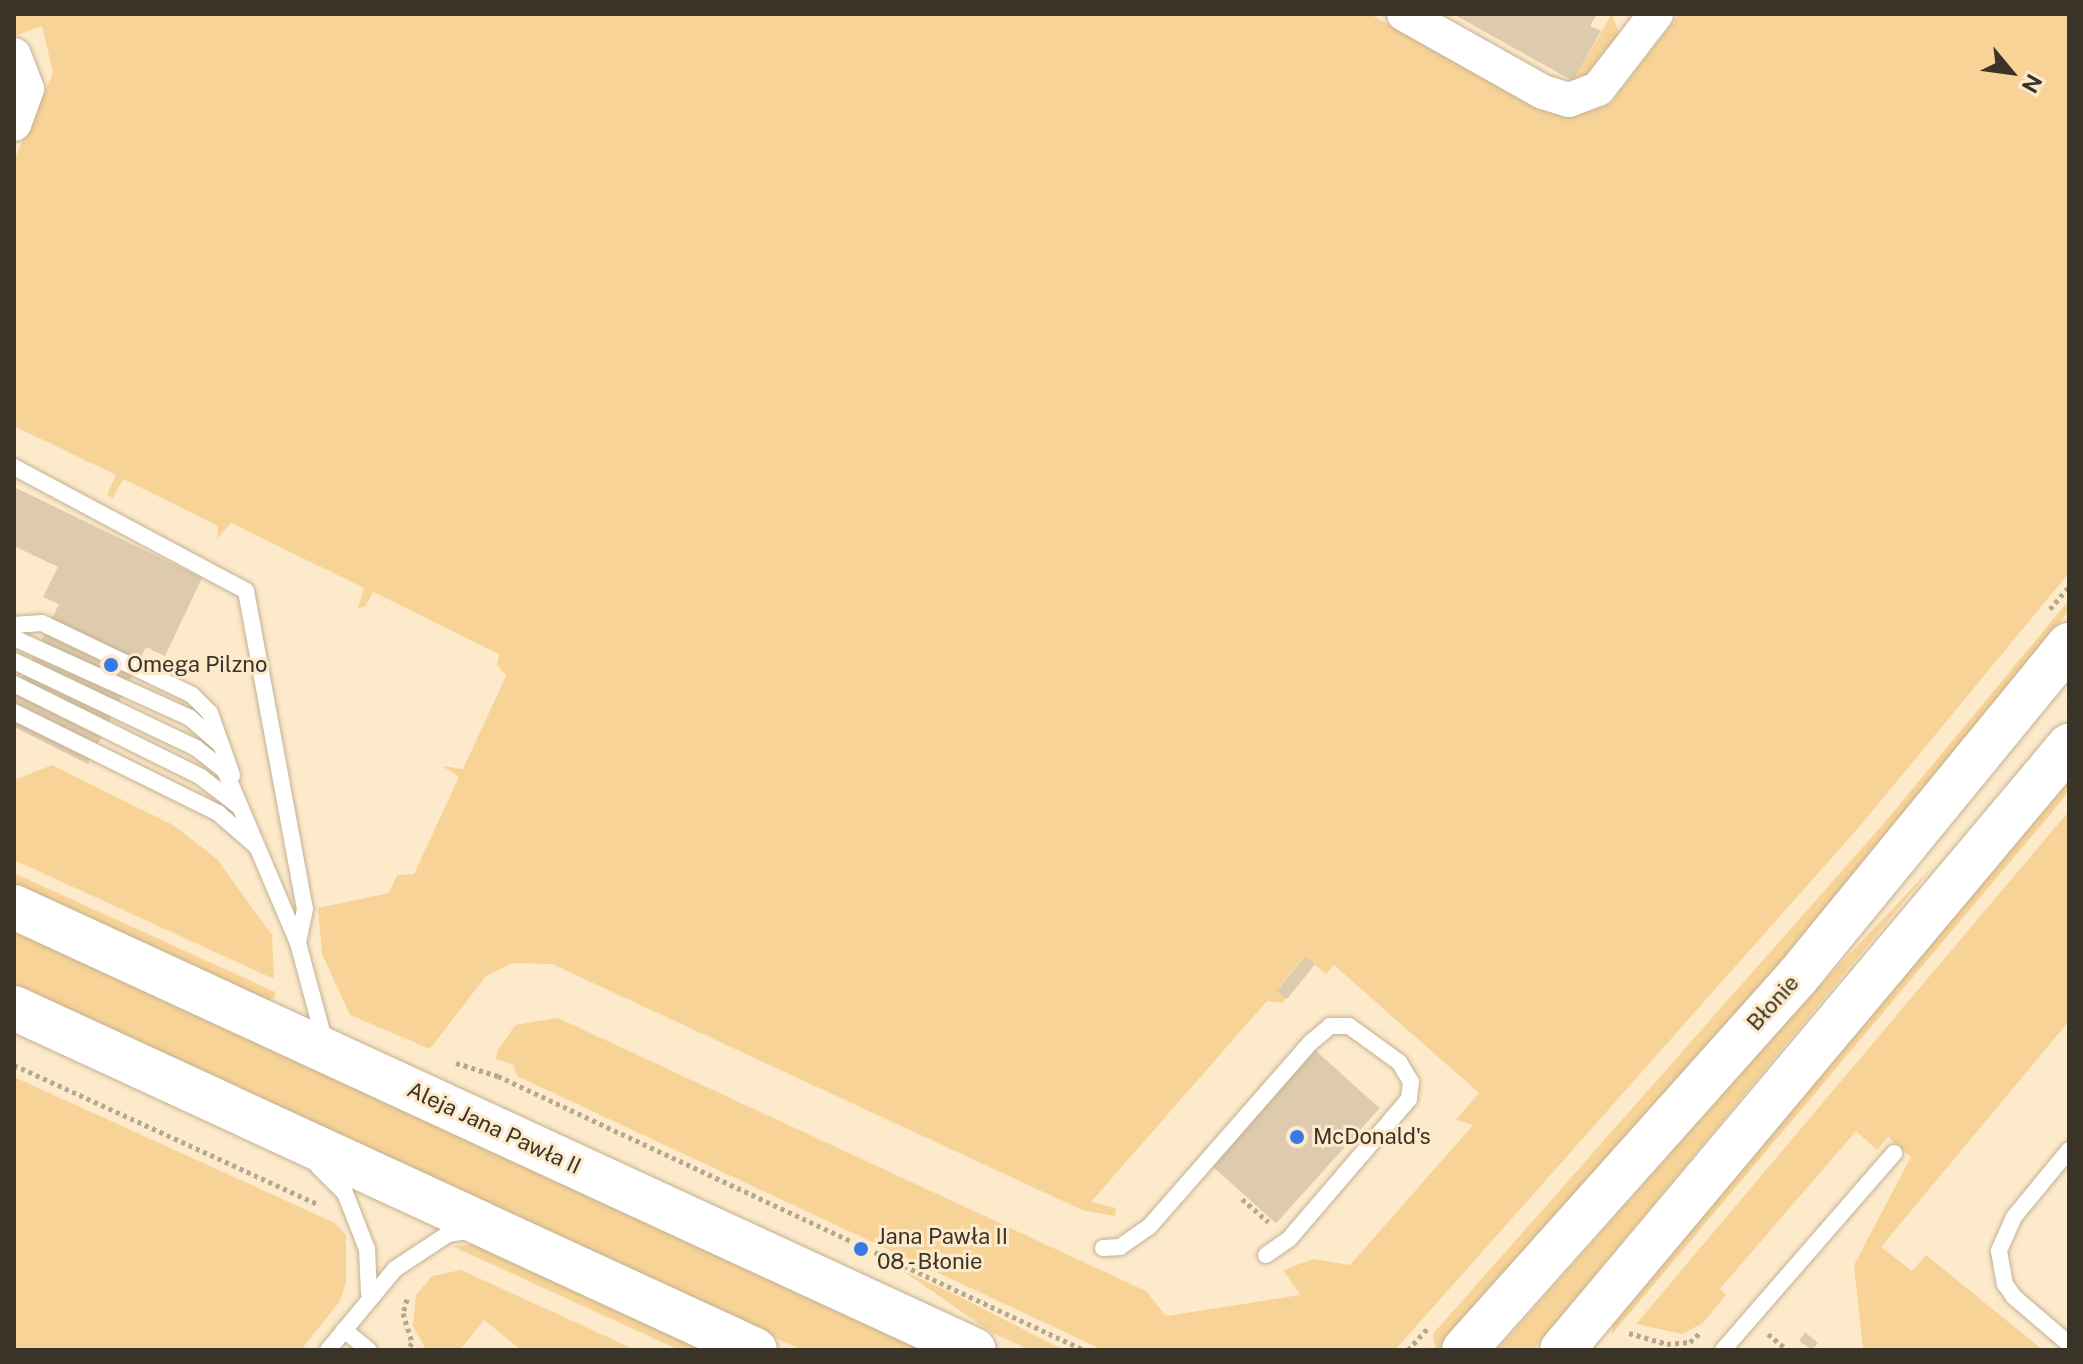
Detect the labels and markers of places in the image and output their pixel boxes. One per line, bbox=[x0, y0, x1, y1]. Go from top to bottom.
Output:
place label: Omega Pilzno bbox=[127, 652, 267, 678]
marker: Omega Pilzno bbox=[102, 656, 120, 674]
place label: McDonald's bbox=[1313, 1124, 1431, 1150]
marker: McDonald's bbox=[1288, 1128, 1306, 1146]
place label: Jana Pawła II 08 - Błonie bbox=[877, 1223, 1008, 1274]
marker: Jana Pawła II 08 - Błonie bbox=[852, 1240, 870, 1258]

